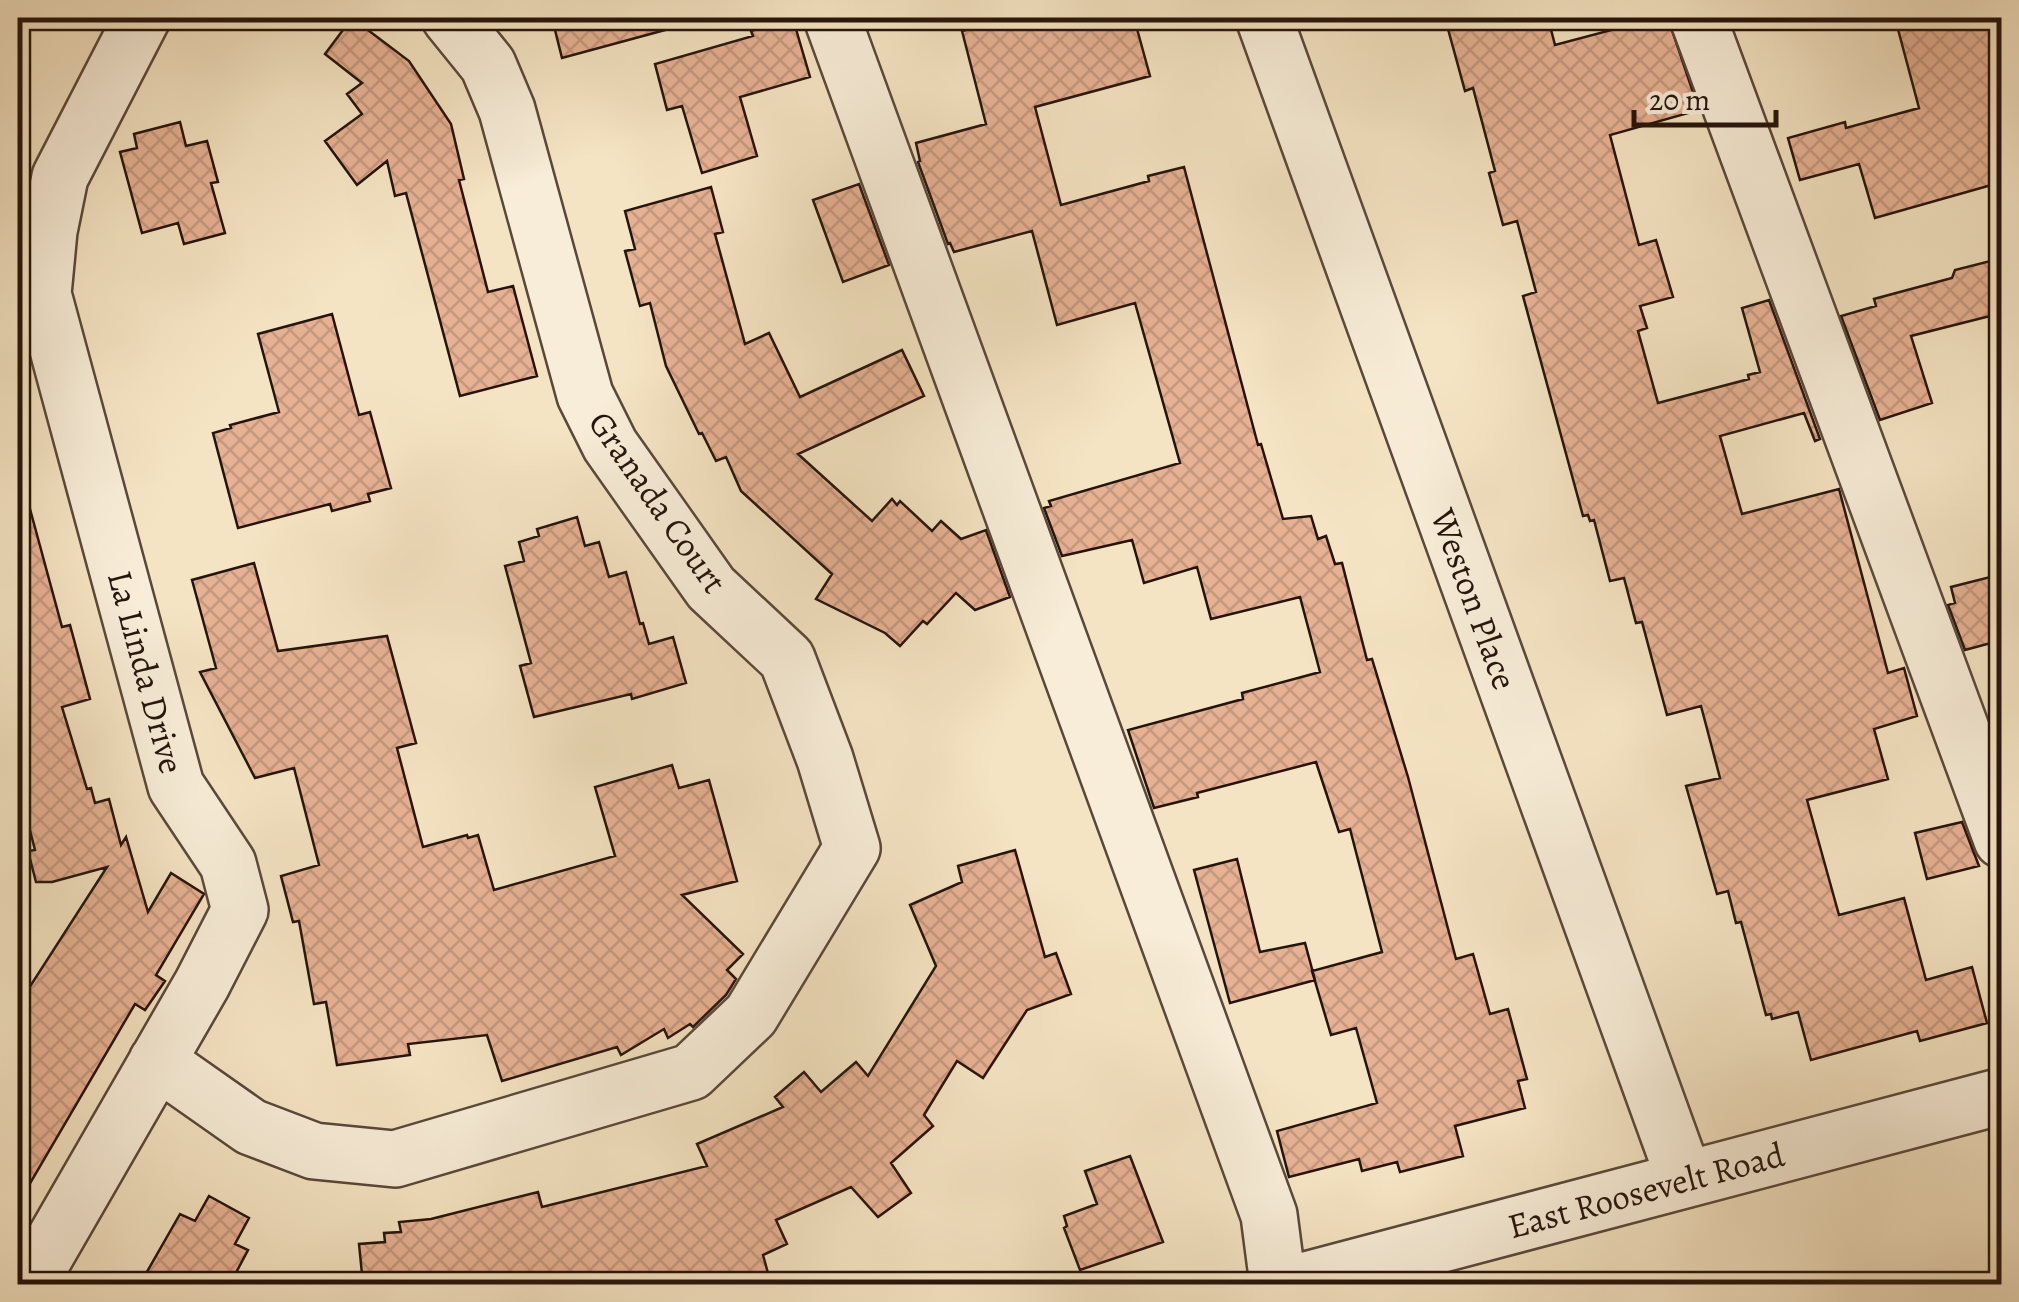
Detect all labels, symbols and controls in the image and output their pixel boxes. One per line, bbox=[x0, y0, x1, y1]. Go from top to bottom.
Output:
scale bar bbox=[1634, 65, 1776, 127]
text: 20 m bbox=[1649, 80, 1710, 120]
street label: Granada Court bbox=[578, 401, 738, 603]
street label: Weston Place bbox=[1419, 501, 1529, 696]
street label: La Linda Drive bbox=[96, 565, 196, 779]
street label: East Roosevelt Road bbox=[1502, 1130, 1790, 1250]

